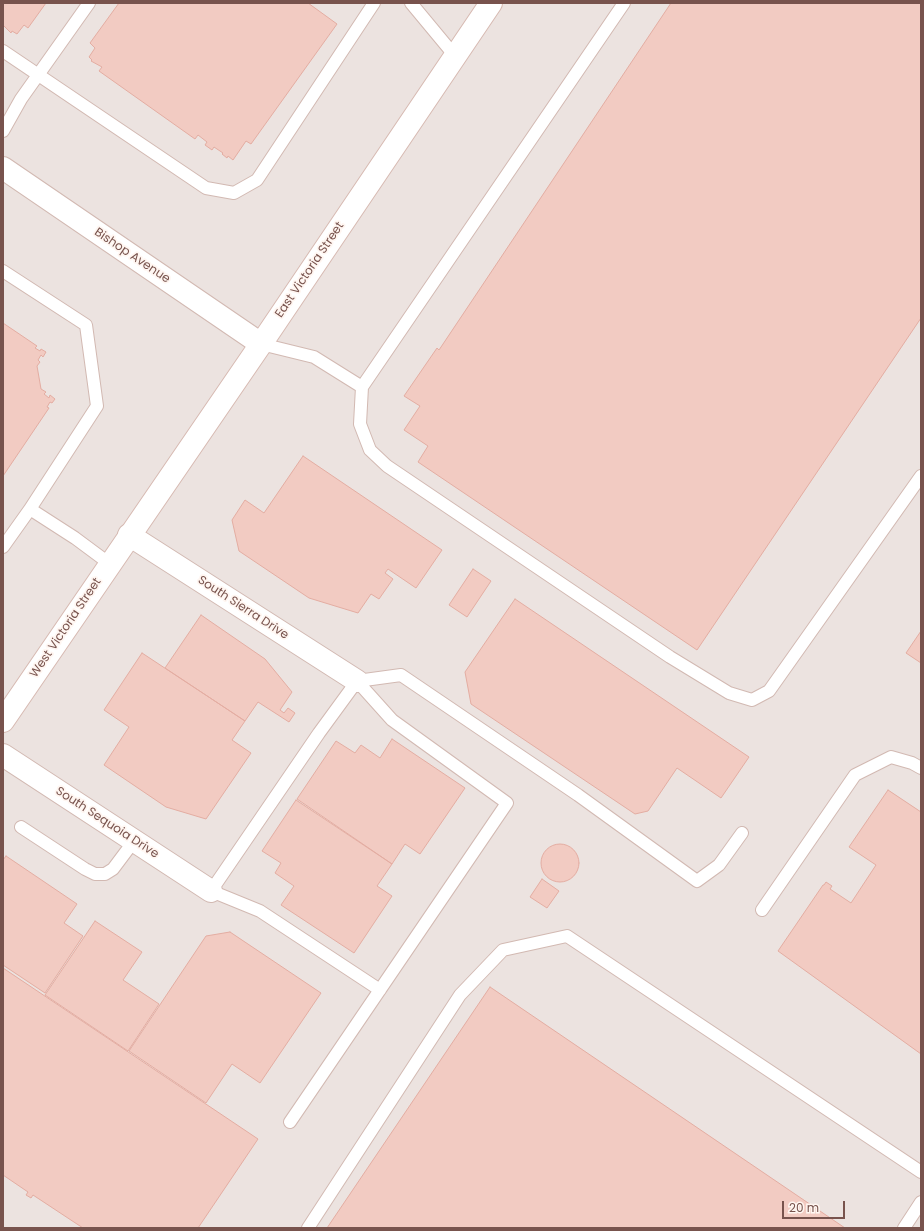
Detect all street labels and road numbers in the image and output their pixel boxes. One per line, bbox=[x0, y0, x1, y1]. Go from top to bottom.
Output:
street label: East Victoria Street bbox=[273, 219, 347, 321]
street label: Bishop Avenue bbox=[91, 225, 173, 287]
street label: South Sierra Drive bbox=[195, 573, 291, 643]
street label: West Victoria Street bbox=[27, 575, 105, 681]
street label: South Sequoia Drive bbox=[53, 784, 161, 862]

